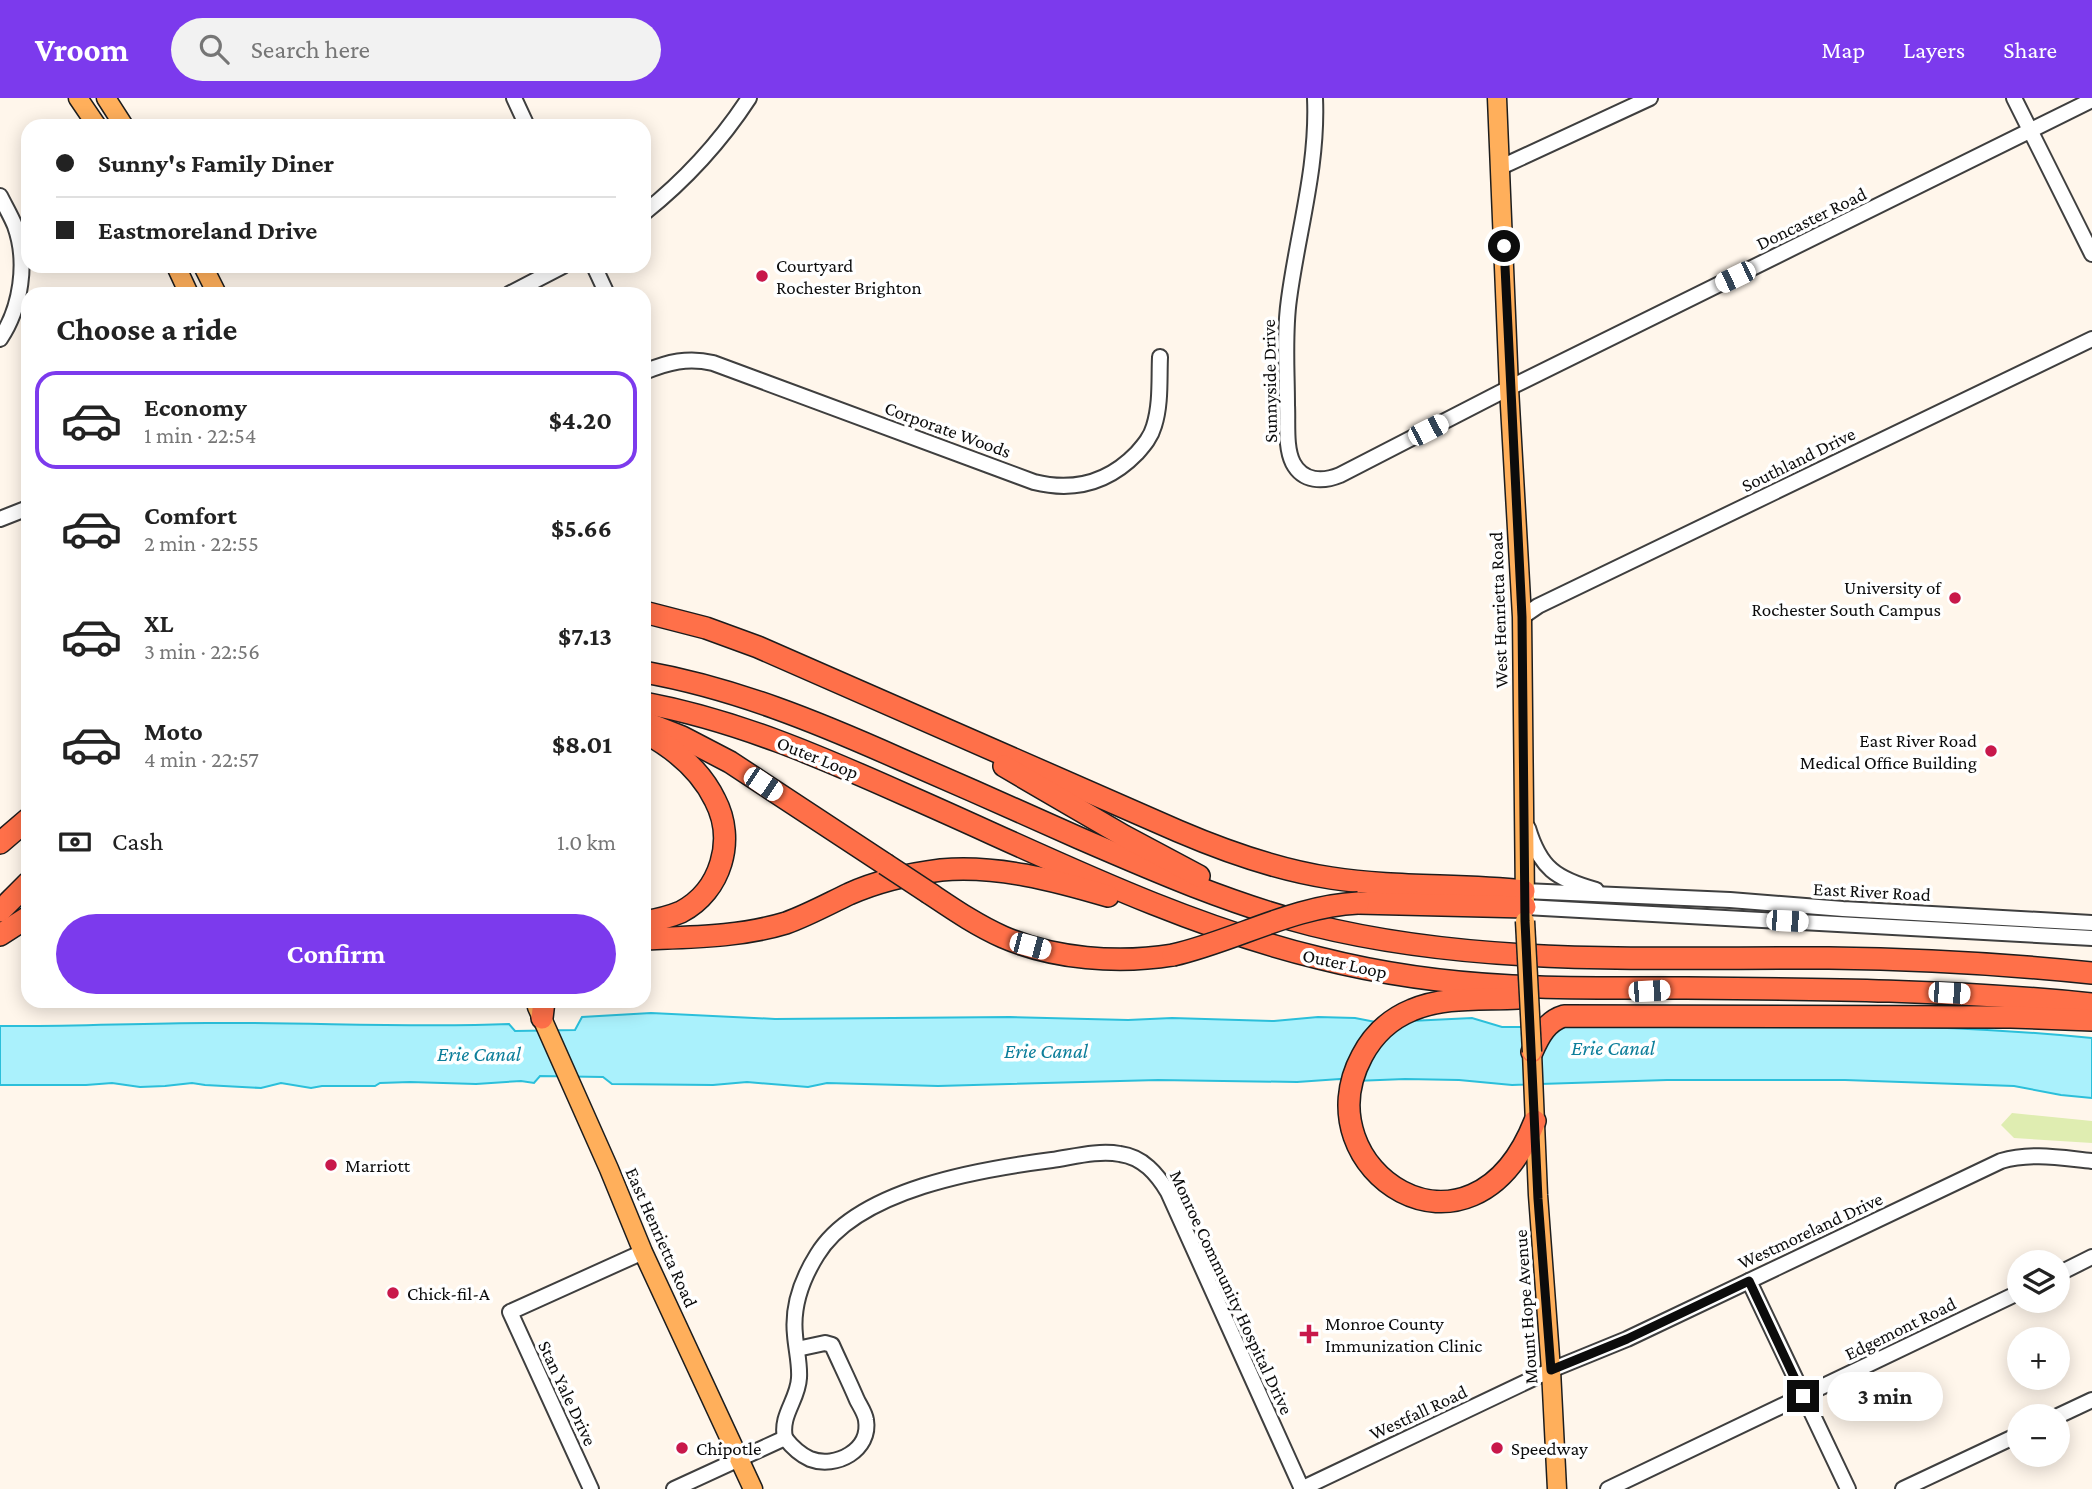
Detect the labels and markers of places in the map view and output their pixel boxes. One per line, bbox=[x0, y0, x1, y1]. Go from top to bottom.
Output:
place label: Courtyard Rochester Brighton bbox=[776, 255, 922, 298]
marker: Courtyard Rochester Brighton bbox=[754, 268, 770, 284]
place label: University of Rochester South Campus bbox=[1752, 577, 1942, 620]
marker: University of Rochester South Campus bbox=[1947, 590, 1963, 606]
place label: East River Road Medical Office Building bbox=[1800, 730, 1977, 773]
marker: East River Road Medical Office Building bbox=[1983, 743, 1999, 759]
place label: Marriott bbox=[345, 1155, 411, 1176]
marker: Marriott bbox=[323, 1157, 339, 1173]
place label: Chick-fil-A bbox=[407, 1283, 490, 1304]
marker: Chick-fil-A bbox=[385, 1285, 401, 1301]
place label: Monroe County Immunization Clinic bbox=[1325, 1313, 1482, 1356]
marker: Monroe County Immunization Clinic bbox=[1299, 1324, 1319, 1344]
place label: Chipotle bbox=[696, 1438, 761, 1459]
place label: Speedway bbox=[1511, 1438, 1588, 1459]
marker: Chipotle bbox=[674, 1440, 690, 1456]
marker: Speedway bbox=[1489, 1440, 1505, 1456]

